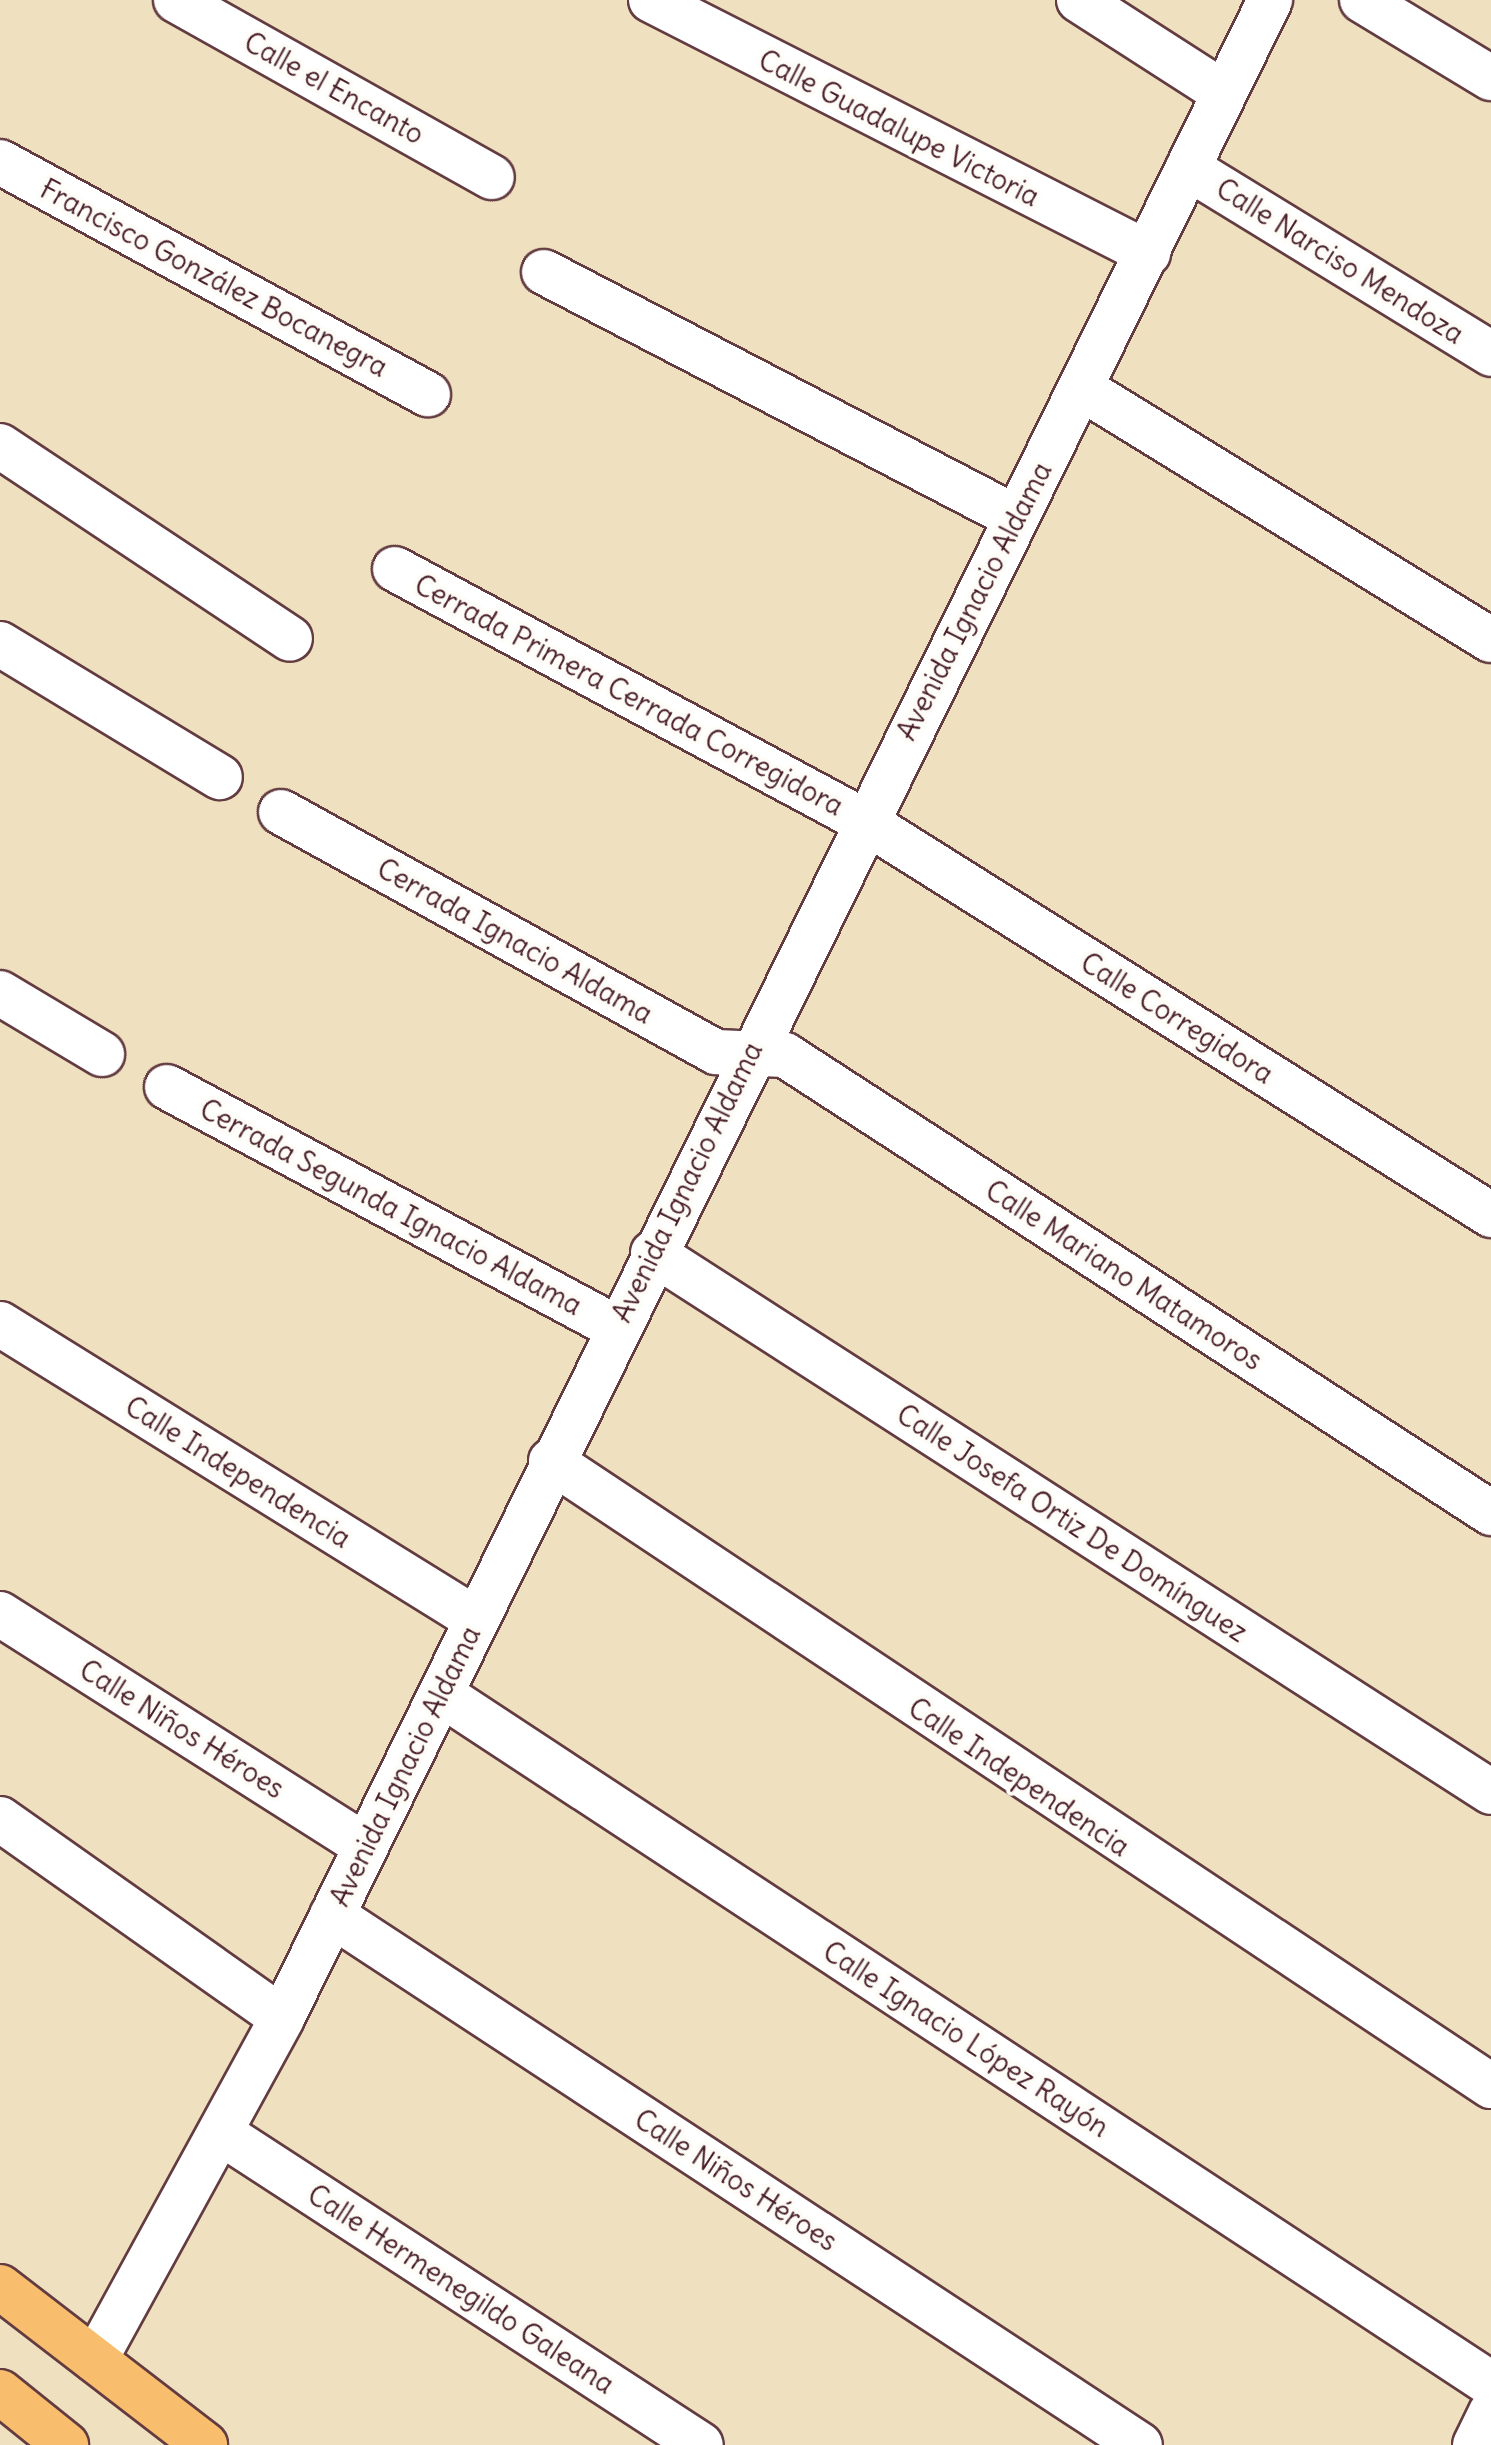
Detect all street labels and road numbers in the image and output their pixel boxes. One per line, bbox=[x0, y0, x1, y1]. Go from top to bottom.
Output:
street label: Calle el Encanto bbox=[238, 25, 430, 151]
street label: Calle Guadalupe Victoria bbox=[753, 43, 1045, 213]
street label: Calle Narciso Mendoza bbox=[1210, 171, 1470, 351]
street label: Francisco González Bocanegra bbox=[35, 172, 393, 384]
street label: Avenida Ignacio Aldama bbox=[889, 456, 1059, 746]
street label: Cerrada Primera Cerrada Corregidora bbox=[409, 567, 849, 823]
street label: Cerrada Ignacio Aldama bbox=[371, 851, 659, 1031]
street label: Calle Corregidora bbox=[1075, 945, 1279, 1091]
street label: Avenida Ignacio Aldama bbox=[604, 1036, 770, 1328]
street label: Cerrada Segunda Ignacio Aldama bbox=[194, 1092, 588, 1322]
street label: Calle Mariano Matamoros bbox=[979, 1173, 1269, 1377]
street label: Calle Independencia bbox=[119, 1389, 357, 1555]
street label: Calle Josefa Ortiz De Domínguez bbox=[890, 1397, 1254, 1649]
street label: Avenida Ignacio Aldama bbox=[322, 1620, 488, 1912]
street label: Calle Niños Héroes bbox=[73, 1652, 291, 1806]
street label: Calle Independencia bbox=[902, 1691, 1136, 1863]
street label: Calle Ignacio López Rayón bbox=[817, 1934, 1115, 2144]
street label: Calle Niños Héroes bbox=[628, 2102, 844, 2258]
street label: Calle Hermenegildo Galeana bbox=[301, 2177, 621, 2401]

